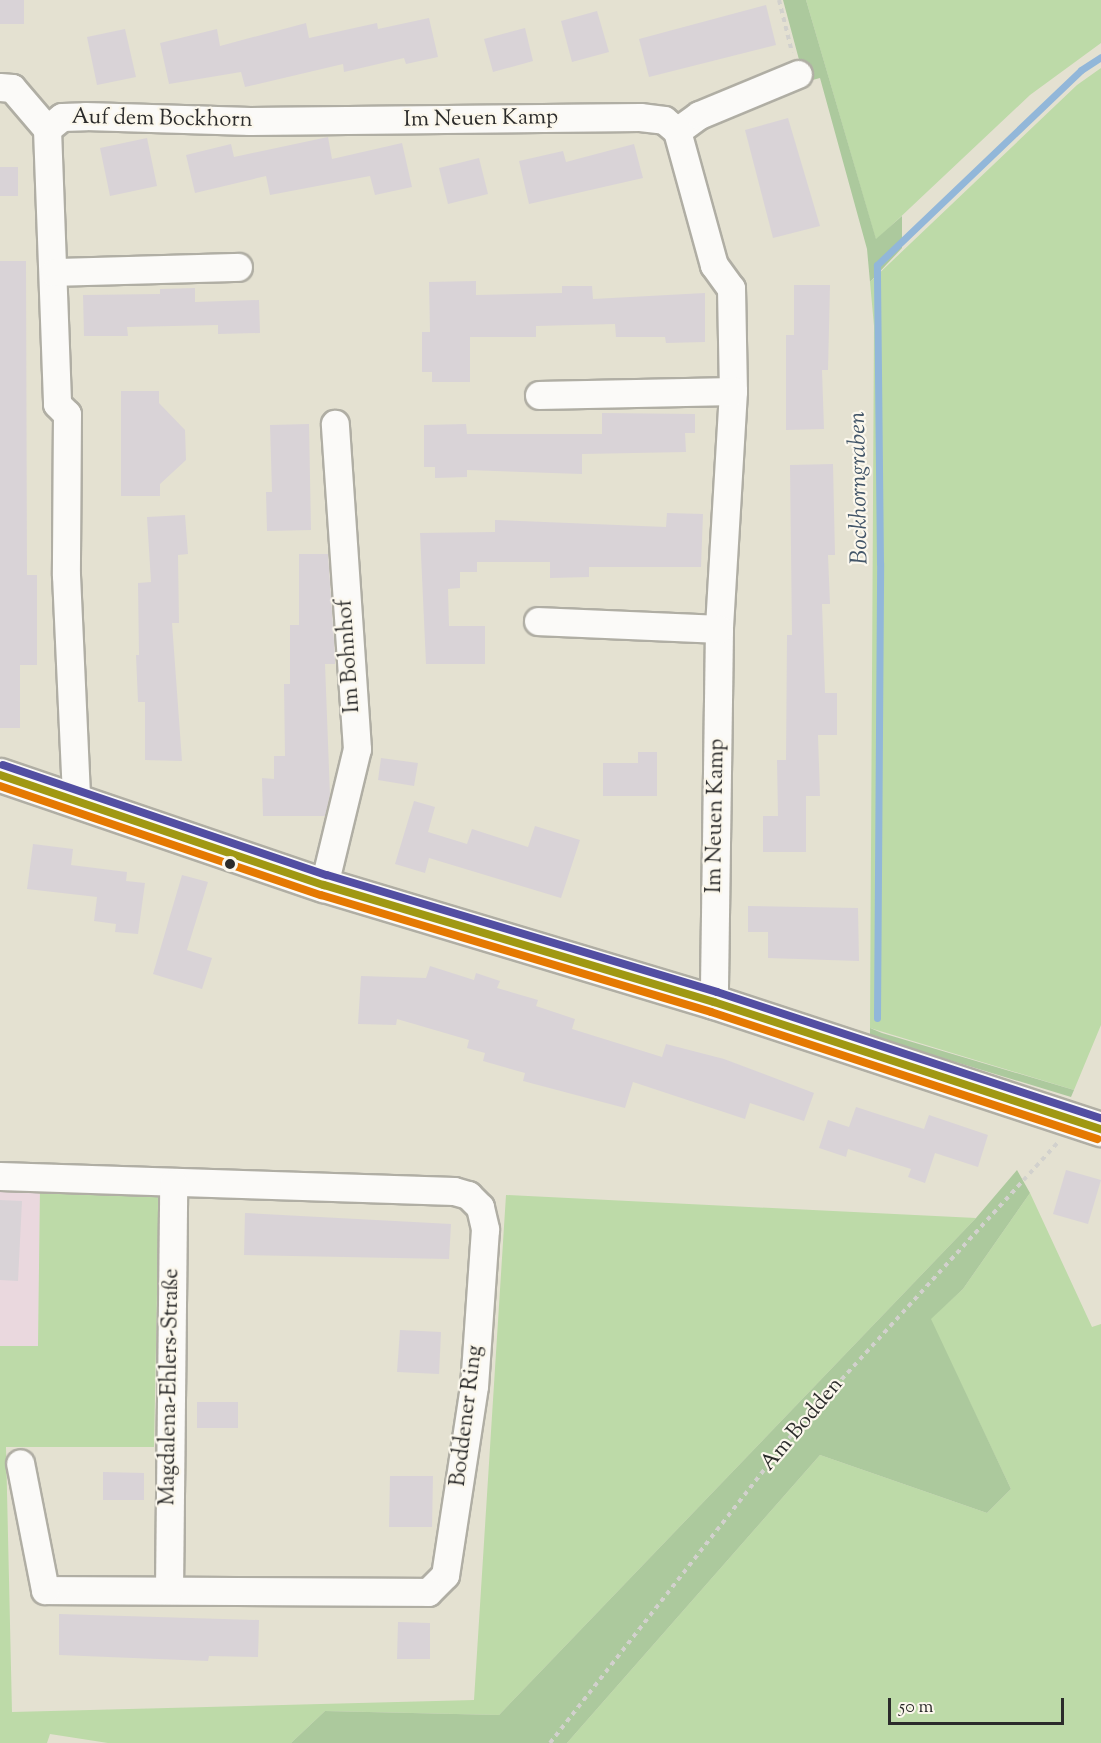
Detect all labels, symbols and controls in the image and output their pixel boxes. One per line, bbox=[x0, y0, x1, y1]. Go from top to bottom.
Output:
street label: Auf dem Bockhorn bbox=[71, 105, 253, 135]
street label: Im Neuen Kamp bbox=[404, 105, 558, 135]
water label: Bockhorngraben bbox=[844, 411, 876, 565]
street label: Im Bohnhof bbox=[333, 598, 367, 714]
street label: Im Neuen Kamp bbox=[702, 739, 732, 893]
unlabelled marker bbox=[224, 858, 236, 870]
street label: Magdalena-Ehlers-Straße bbox=[156, 1268, 186, 1506]
street label: Boddener Ring bbox=[446, 1344, 490, 1488]
street label: Am Bodden bbox=[756, 1373, 850, 1477]
scale bar bbox=[891, 1686, 1066, 1724]
text: 50 m bbox=[899, 1695, 933, 1721]

